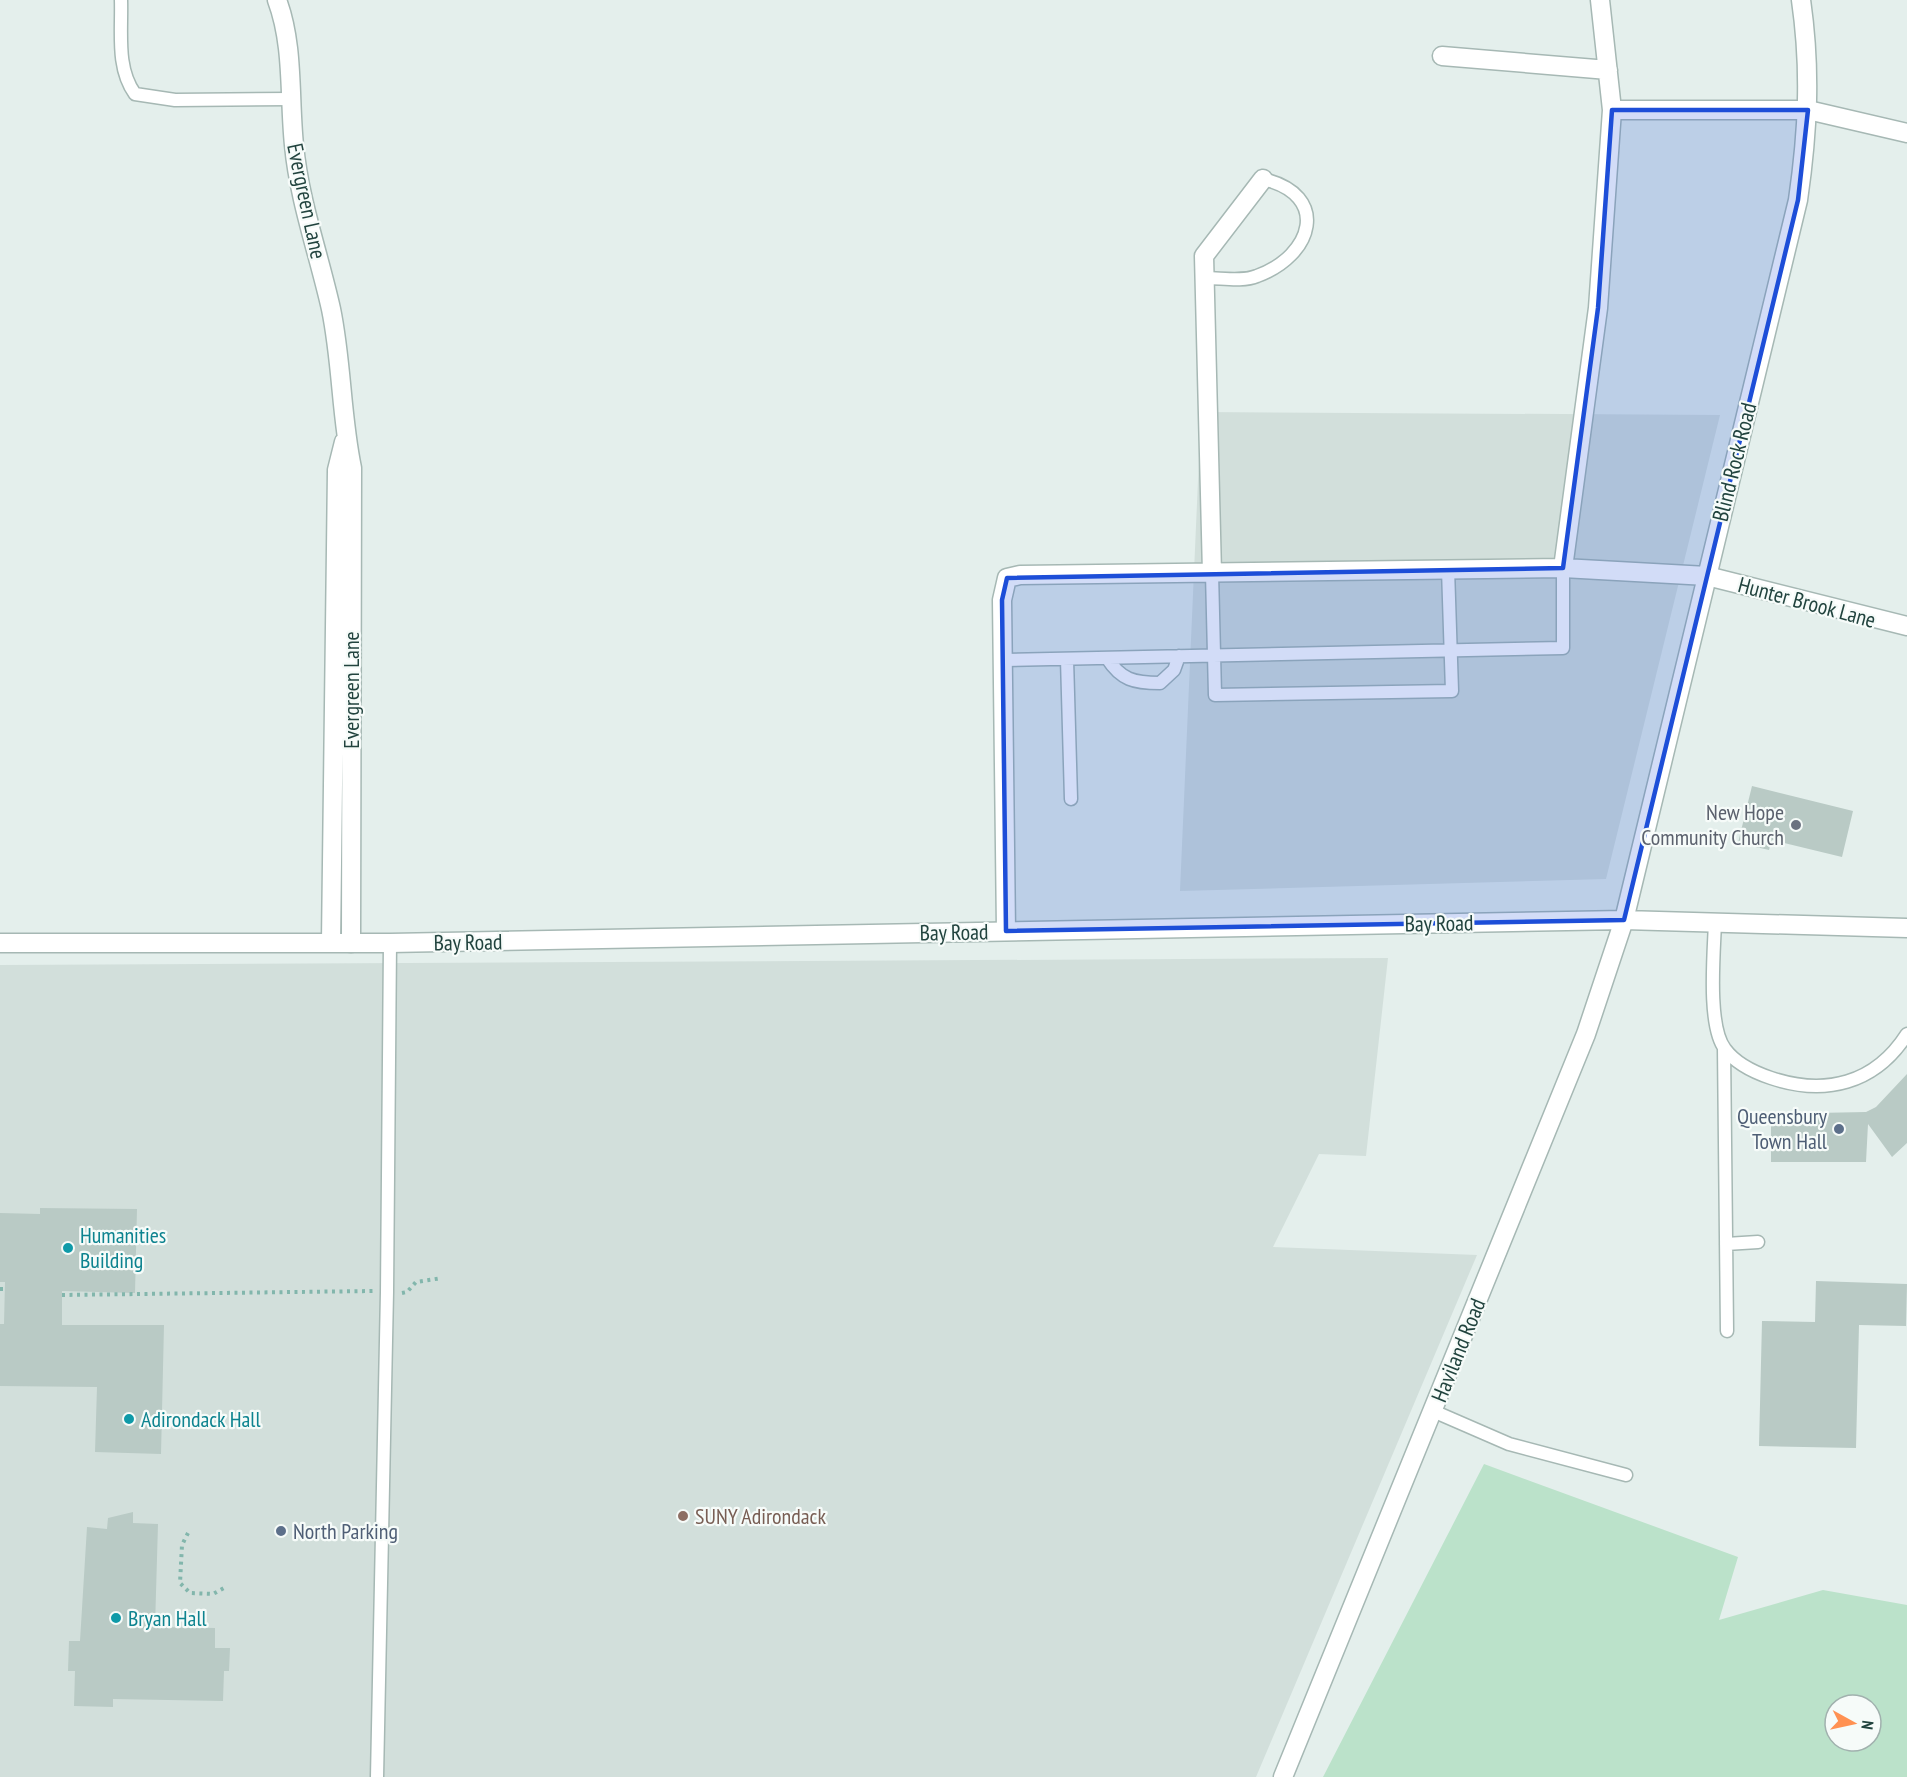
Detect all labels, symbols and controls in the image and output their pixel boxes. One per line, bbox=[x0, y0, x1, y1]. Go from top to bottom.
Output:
street label: Evergreen Lane bbox=[281, 141, 333, 261]
street label: Blind Rock Road bbox=[1706, 400, 1762, 524]
street label: Hunter Brook Lane bbox=[1735, 570, 1879, 634]
street label: Evergreen Lane bbox=[337, 631, 365, 749]
place label: New Hope Community Church bbox=[1641, 798, 1784, 851]
marker: New Hope Community Church bbox=[1789, 818, 1803, 832]
street label: Bay Road bbox=[1404, 908, 1474, 938]
street label: Bay Road bbox=[919, 917, 989, 947]
street label: Bay Road bbox=[433, 927, 503, 957]
place label: Queensbury Town Hall bbox=[1737, 1102, 1828, 1155]
marker: Queensbury Town Hall bbox=[1832, 1122, 1846, 1136]
place label: Humanities Building bbox=[80, 1221, 166, 1274]
marker: Humanities Building bbox=[61, 1241, 75, 1255]
street label: Haviland Road bbox=[1425, 1294, 1491, 1406]
place label: Adirondack Hall bbox=[141, 1405, 261, 1433]
marker: Adirondack Hall bbox=[122, 1412, 136, 1426]
place label: SUNY Adirondack bbox=[695, 1502, 826, 1530]
marker: SUNY Adirondack bbox=[676, 1509, 690, 1523]
place label: North Parking bbox=[293, 1517, 398, 1545]
marker: North Parking bbox=[274, 1524, 288, 1538]
place label: Bryan Hall bbox=[128, 1604, 208, 1632]
marker: Bryan Hall bbox=[109, 1611, 123, 1625]
north arrow bbox=[1823, 1693, 1883, 1753]
text: N bbox=[1857, 1719, 1878, 1731]

